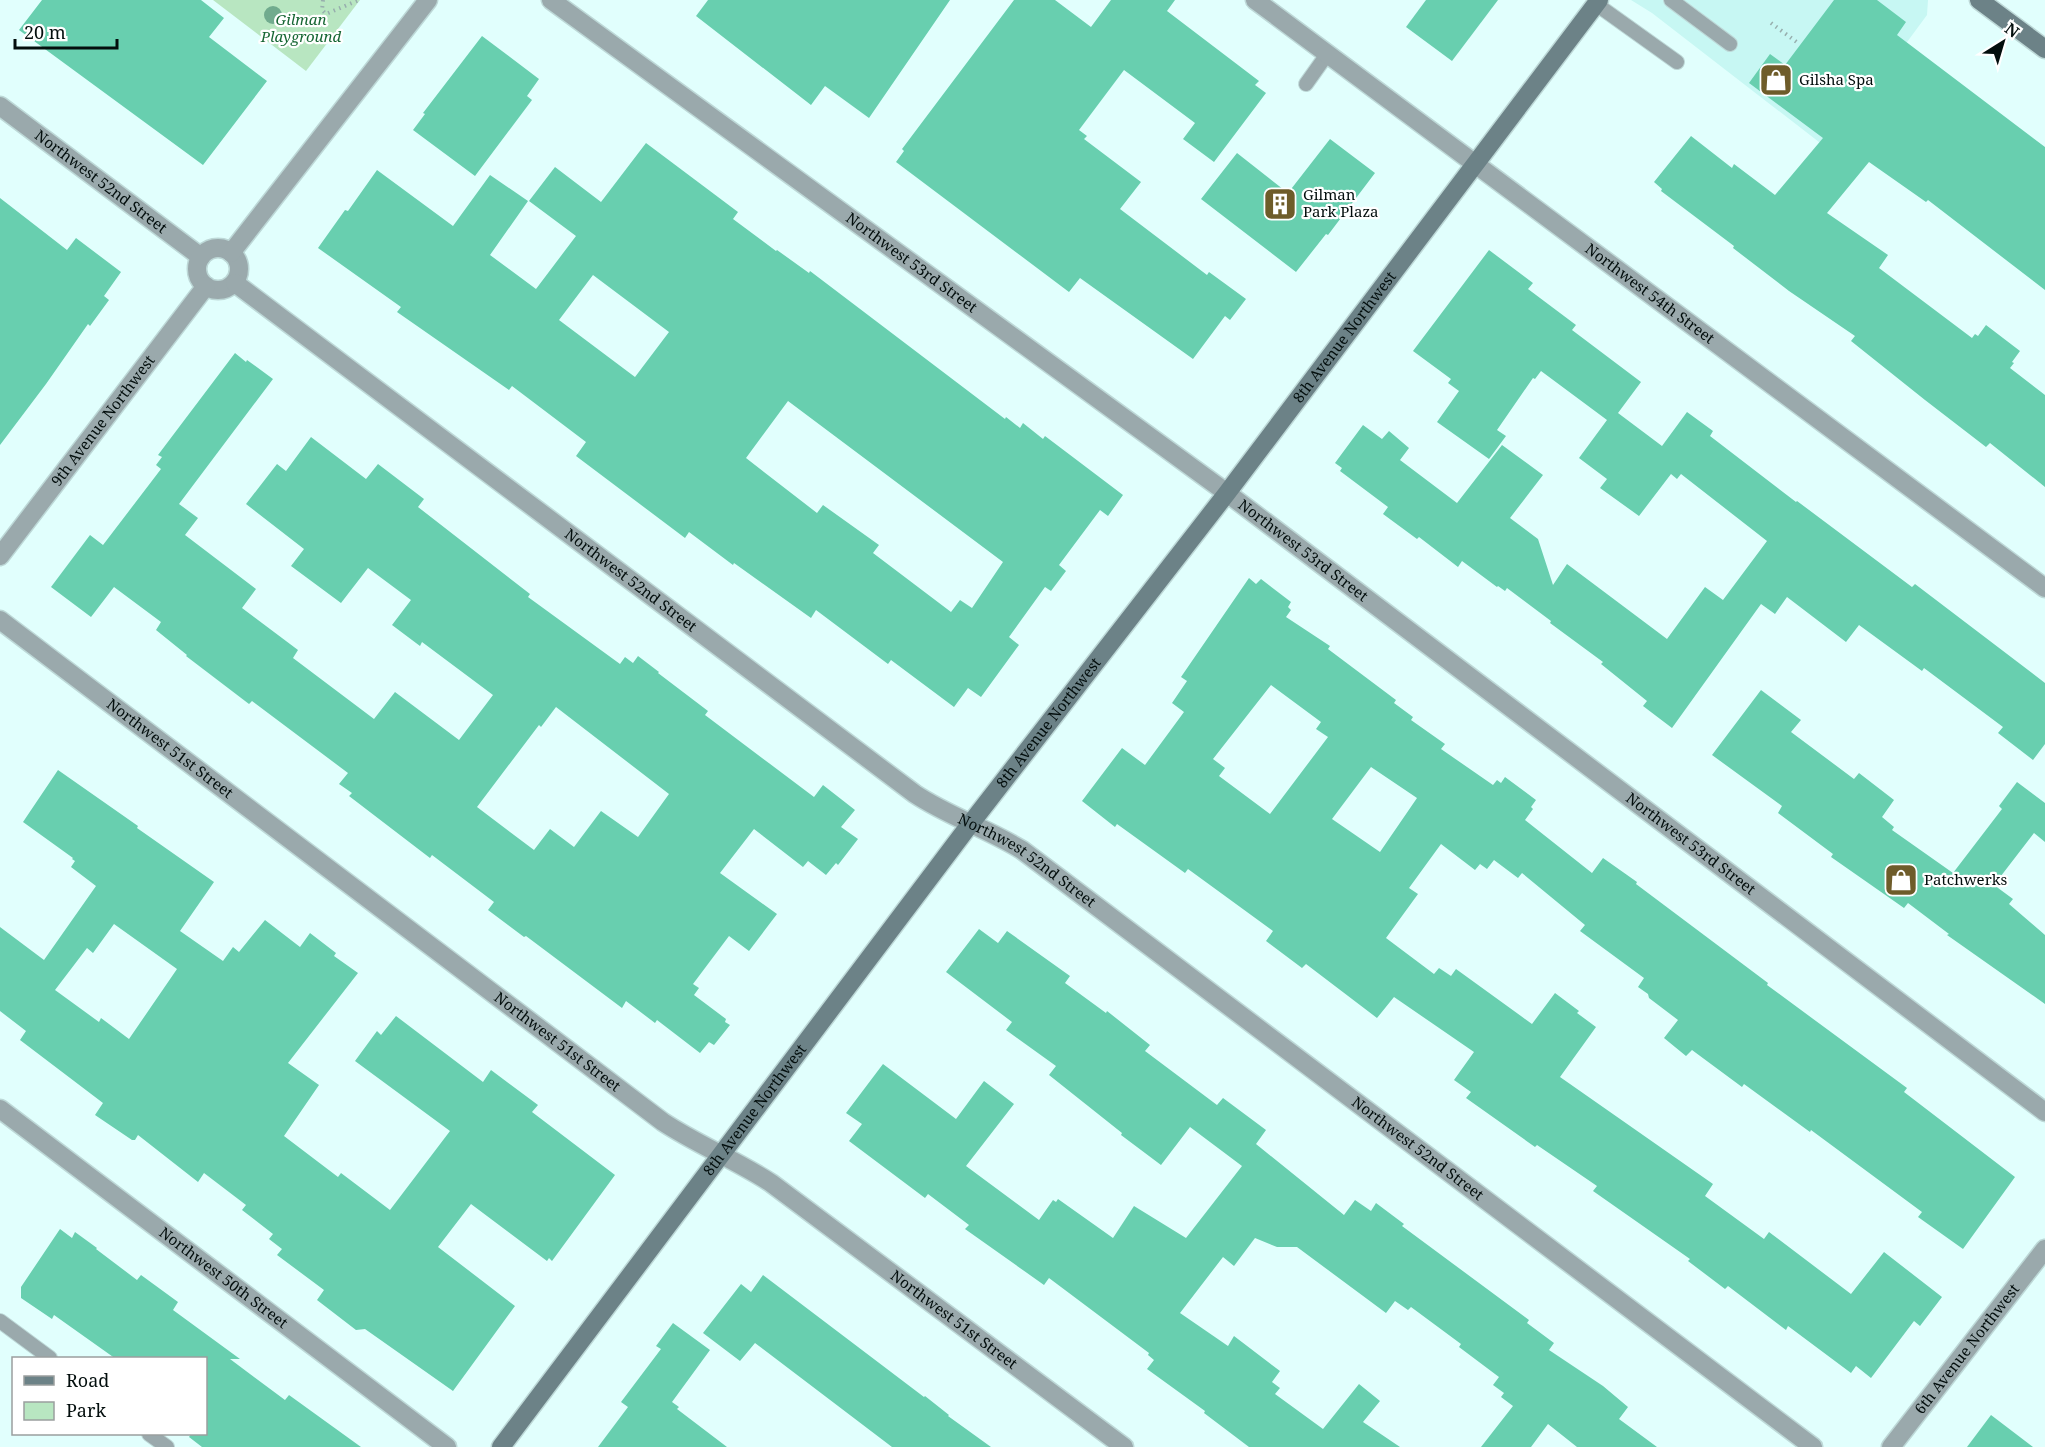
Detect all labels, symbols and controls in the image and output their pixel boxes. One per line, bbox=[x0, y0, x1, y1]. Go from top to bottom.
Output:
park label: Gilman Playground bbox=[260, 9, 342, 46]
scale bar bbox=[15, 12, 117, 50]
north arrow bbox=[1973, 12, 2033, 72]
text: N bbox=[2000, 17, 2024, 43]
text: 20 m bbox=[24, 20, 66, 44]
shop icon: Gilsha Spa bbox=[1758, 62, 1794, 98]
place label: Gilsha Spa bbox=[1799, 69, 1874, 89]
street label: Northwest 52nd Street bbox=[31, 125, 171, 237]
place label: Gilman Park Plaza bbox=[1303, 184, 1379, 221]
building icon: Gilman Park Plaza bbox=[1262, 186, 1298, 222]
street label: Northwest 53rd Street bbox=[842, 207, 982, 317]
street label: Northwest 54th Street bbox=[1582, 238, 1719, 348]
street label: 8th Avenue Northwest bbox=[1288, 267, 1400, 406]
street label: 9th Avenue Northwest bbox=[46, 351, 159, 490]
street label: Northwest 53rd Street bbox=[1235, 494, 1373, 605]
street label: Northwest 52nd Street bbox=[561, 523, 701, 636]
street label: 8th Avenue Northwest bbox=[991, 653, 1105, 791]
street label: Northwest 51st Street bbox=[103, 693, 238, 802]
street label: Northwest 53rd Street bbox=[1622, 787, 1760, 899]
street label: Northwest 52nd Street bbox=[955, 808, 1100, 911]
shop icon: Patchwerks bbox=[1883, 862, 1919, 898]
place label: Patchwerks bbox=[1924, 869, 2007, 889]
street label: Northwest 51st Street bbox=[491, 987, 625, 1095]
street label: 8th Avenue Northwest bbox=[698, 1040, 810, 1179]
street label: Northwest 52nd Street bbox=[1348, 1091, 1488, 1204]
street label: Northwest 50th Street bbox=[156, 1222, 292, 1332]
street label: Northwest 51st Street bbox=[887, 1265, 1022, 1373]
street label: 6th Avenue Northwest bbox=[1909, 1279, 2023, 1418]
legend bbox=[12, 1357, 207, 1435]
text: Road bbox=[66, 1368, 109, 1392]
text: Park bbox=[66, 1398, 106, 1422]

